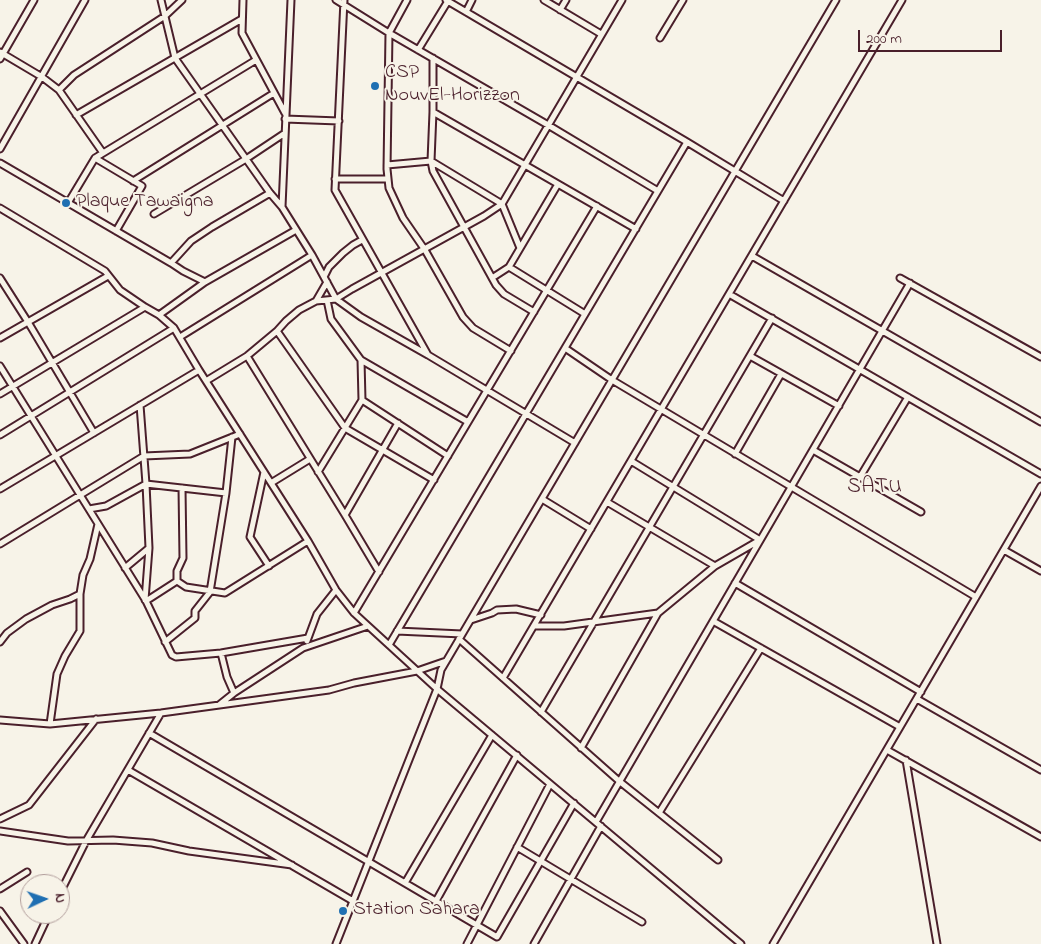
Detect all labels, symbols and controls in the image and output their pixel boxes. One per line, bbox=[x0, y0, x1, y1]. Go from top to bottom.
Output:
scale bar bbox=[861, 20, 1005, 52]
text: 200 m bbox=[866, 28, 902, 50]
place label: CSP NouvEl-Horizzon bbox=[385, 62, 520, 109]
marker: CSP NouvEl-Horizzon bbox=[369, 80, 381, 92]
place label: Plaque Tawaigna bbox=[76, 191, 214, 215]
marker: Plaque Tawaigna bbox=[60, 197, 72, 209]
district label: SATU bbox=[847, 476, 903, 502]
north arrow bbox=[20, 874, 70, 924]
text: N bbox=[49, 893, 70, 904]
place label: Station Sahara bbox=[353, 899, 480, 923]
marker: Station Sahara bbox=[337, 905, 349, 917]

